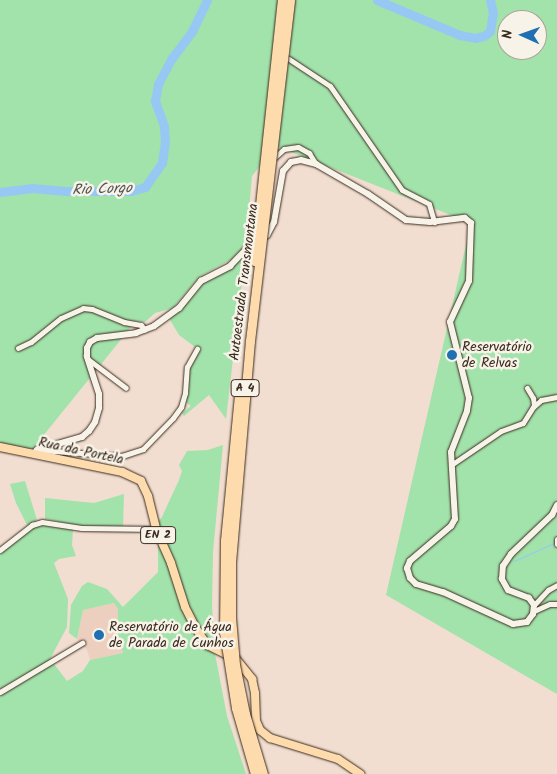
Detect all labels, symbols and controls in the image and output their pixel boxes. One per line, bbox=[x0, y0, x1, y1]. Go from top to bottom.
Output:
north arrow bbox=[497, 10, 547, 60]
text: N bbox=[497, 30, 519, 39]
water label: Rio Corgo bbox=[72, 180, 132, 200]
street label: Autoestrada Transmontana bbox=[226, 203, 262, 361]
place label: Reservatório de Relvas bbox=[462, 339, 532, 372]
marker: Reservatório de Relvas bbox=[446, 349, 458, 361]
road number: A 4 bbox=[230, 378, 260, 398]
street label: Rua da Portela bbox=[37, 434, 125, 468]
road number: EN 2 bbox=[139, 526, 177, 544]
place label: Reservatório de Água de Parada de Cunhos bbox=[109, 619, 234, 652]
marker: Reservatório de Água de Parada de Cunhos bbox=[93, 629, 105, 641]

